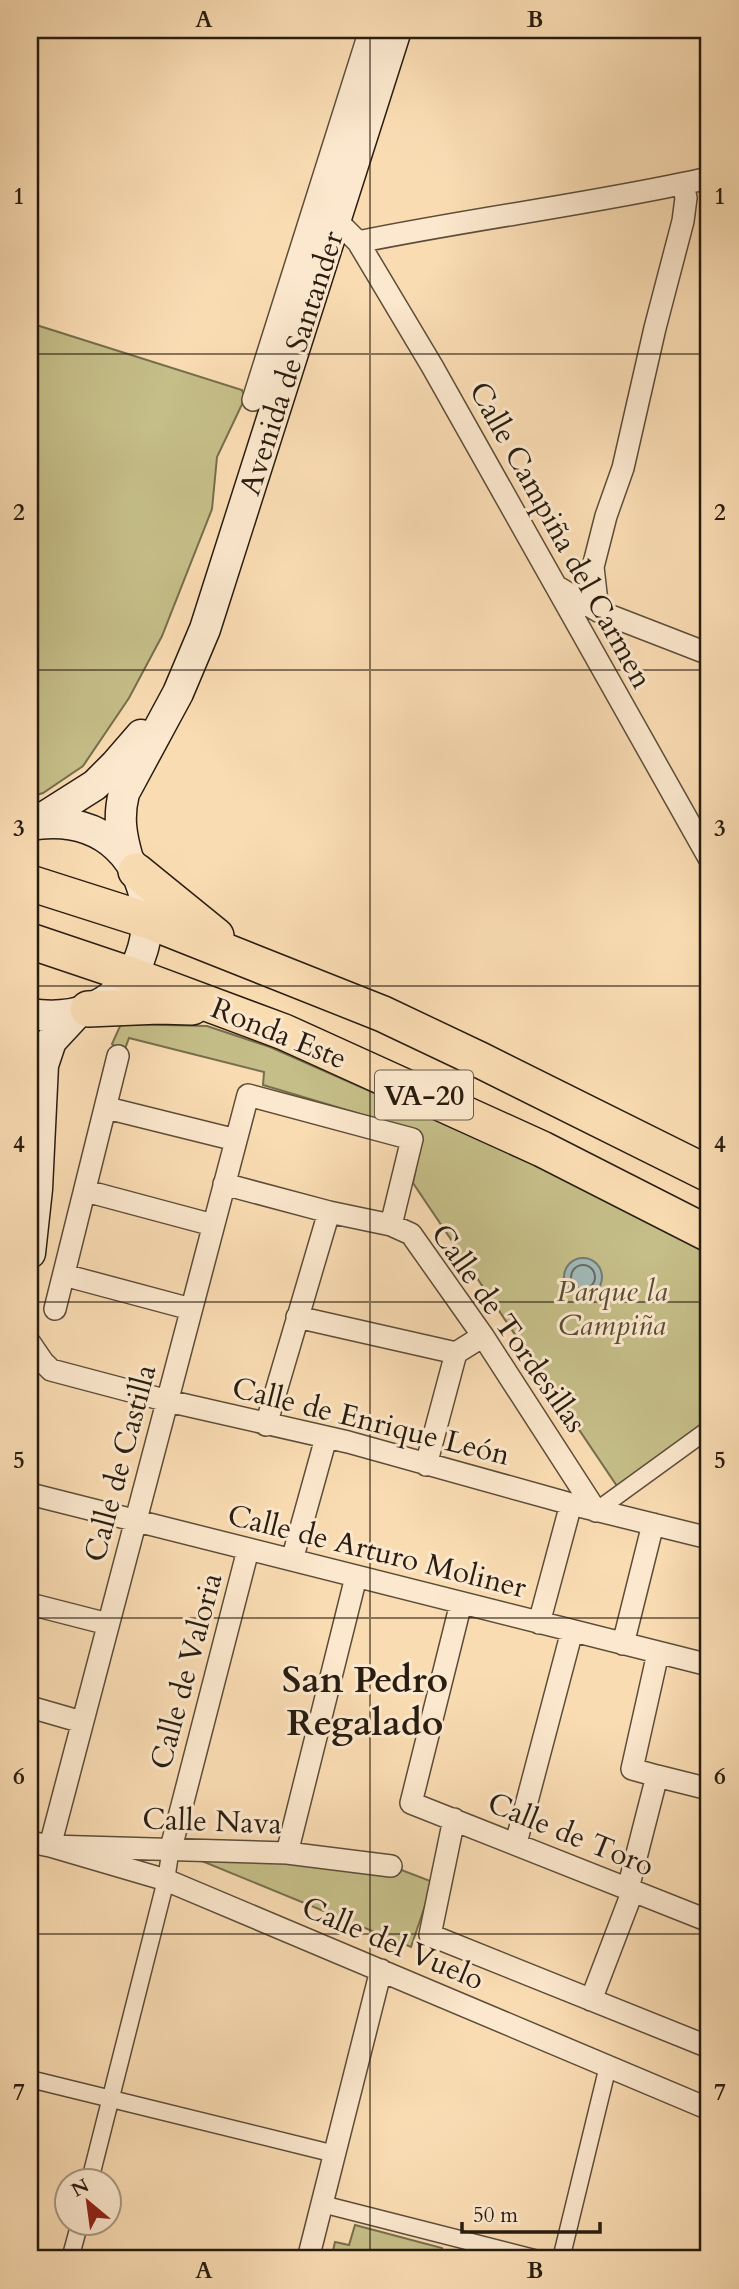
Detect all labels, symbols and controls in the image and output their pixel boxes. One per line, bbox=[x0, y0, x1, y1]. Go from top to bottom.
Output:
text: A bbox=[195, 4, 213, 35]
text: B bbox=[527, 4, 543, 35]
text: 1 bbox=[13, 181, 25, 212]
text: 1 bbox=[714, 181, 726, 212]
street label: Avenida de Santander bbox=[229, 226, 354, 500]
street label: Calle Campiña del Carmen bbox=[459, 375, 662, 696]
text: 2 bbox=[13, 497, 25, 528]
text: 2 bbox=[714, 497, 726, 528]
text: 3 bbox=[13, 813, 25, 844]
text: 3 bbox=[714, 813, 726, 844]
street label: Ronda Este bbox=[205, 988, 353, 1079]
road number: VA-20 bbox=[375, 1070, 473, 1120]
text: 4 bbox=[13, 1129, 25, 1160]
text: 4 bbox=[714, 1129, 726, 1160]
street label: Calle de Tordesillas bbox=[421, 1216, 596, 1441]
park label: Parque la Campiña bbox=[556, 1271, 668, 1346]
street label: Calle de Castilla bbox=[74, 1360, 167, 1566]
street label: Calle de Enrique León bbox=[228, 1367, 514, 1476]
text: 5 bbox=[13, 1445, 25, 1476]
text: 5 bbox=[714, 1445, 726, 1476]
street label: Calle de Arturo Moliner bbox=[223, 1495, 530, 1608]
street label: Calle de Valoria bbox=[141, 1568, 232, 1774]
district label: San Pedro Regalado bbox=[282, 1655, 448, 1748]
text: 6 bbox=[13, 1761, 25, 1792]
text: 6 bbox=[714, 1761, 726, 1792]
street label: Calle de Toro bbox=[482, 1783, 660, 1886]
street label: Calle Nava bbox=[142, 1799, 282, 1844]
street label: Calle del Vuelo bbox=[295, 1887, 490, 2000]
text: 7 bbox=[13, 2077, 25, 2108]
text: 7 bbox=[714, 2077, 726, 2108]
north arrow bbox=[52, 2166, 122, 2236]
text: N bbox=[67, 2172, 94, 2203]
scale bar bbox=[462, 2191, 601, 2235]
text: 50 m bbox=[473, 2201, 518, 2230]
text: A bbox=[195, 2255, 213, 2286]
text: B bbox=[527, 2255, 543, 2286]

